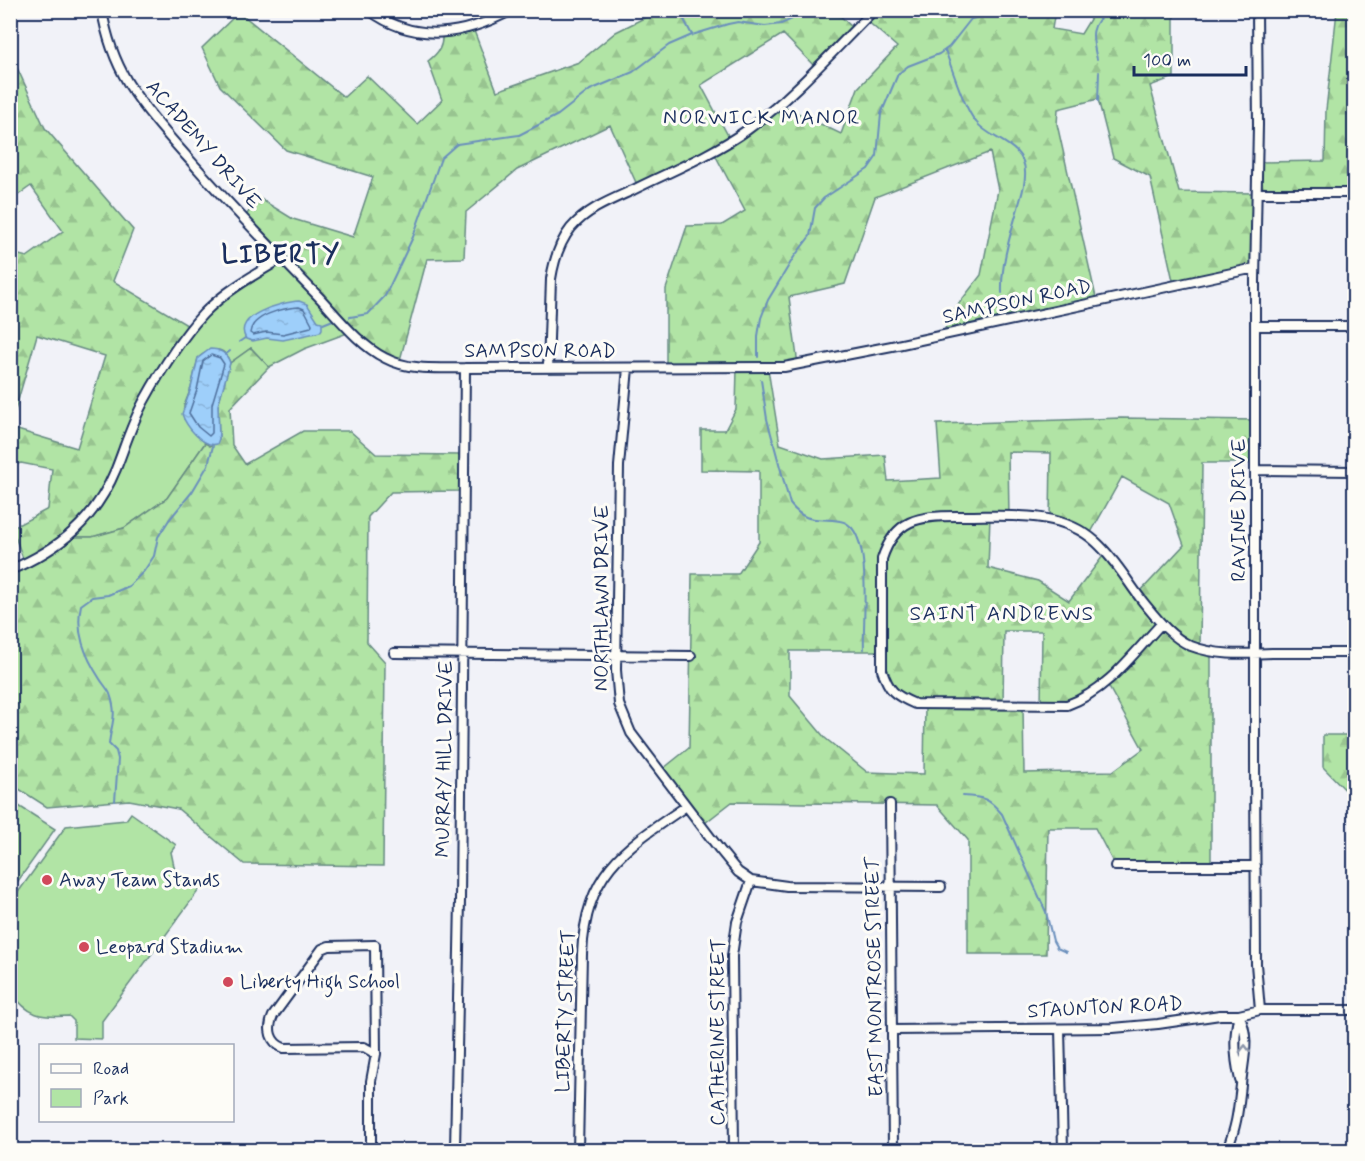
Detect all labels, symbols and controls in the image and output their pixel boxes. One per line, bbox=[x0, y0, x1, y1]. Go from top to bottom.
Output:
scale bar bbox=[1134, 39, 1246, 77]
text: 100 m bbox=[1143, 49, 1191, 73]
street label: ACADEMY DRIVE bbox=[139, 74, 267, 216]
district label: NORWICK MANOR bbox=[663, 104, 861, 132]
district label: LIBERTY bbox=[222, 239, 340, 273]
street label: SAMPSON ROAD bbox=[940, 273, 1094, 331]
street label: SAMPSON ROAD bbox=[464, 338, 616, 365]
street label: RAVINE DRIVE bbox=[1226, 438, 1253, 582]
street label: NORTHLAWN DRIVE bbox=[589, 505, 616, 691]
district label: SAINT ANDREWS bbox=[909, 600, 1095, 628]
street label: MURRAY HILL DRIVE bbox=[430, 660, 460, 858]
street label: EAST MONTROSE STREET bbox=[859, 855, 891, 1097]
place label: Away Team Stands bbox=[59, 867, 220, 894]
marker: Away Team Stands bbox=[40, 873, 54, 887]
street label: LIBERTY STREET bbox=[550, 929, 582, 1093]
place label: Leopard Stadium bbox=[96, 934, 243, 961]
street label: CATHERINE STREET bbox=[705, 938, 732, 1126]
marker: Leopard Stadium bbox=[77, 940, 91, 954]
place label: Liberty High School bbox=[240, 969, 400, 998]
marker: Liberty High School bbox=[221, 975, 235, 989]
street label: STAUNTON ROAD bbox=[1027, 990, 1183, 1026]
legend bbox=[39, 1044, 234, 1122]
one-way arrow bbox=[1239, 1045, 1251, 1054]
text: Road bbox=[93, 1057, 129, 1081]
text: Park bbox=[93, 1087, 129, 1111]

